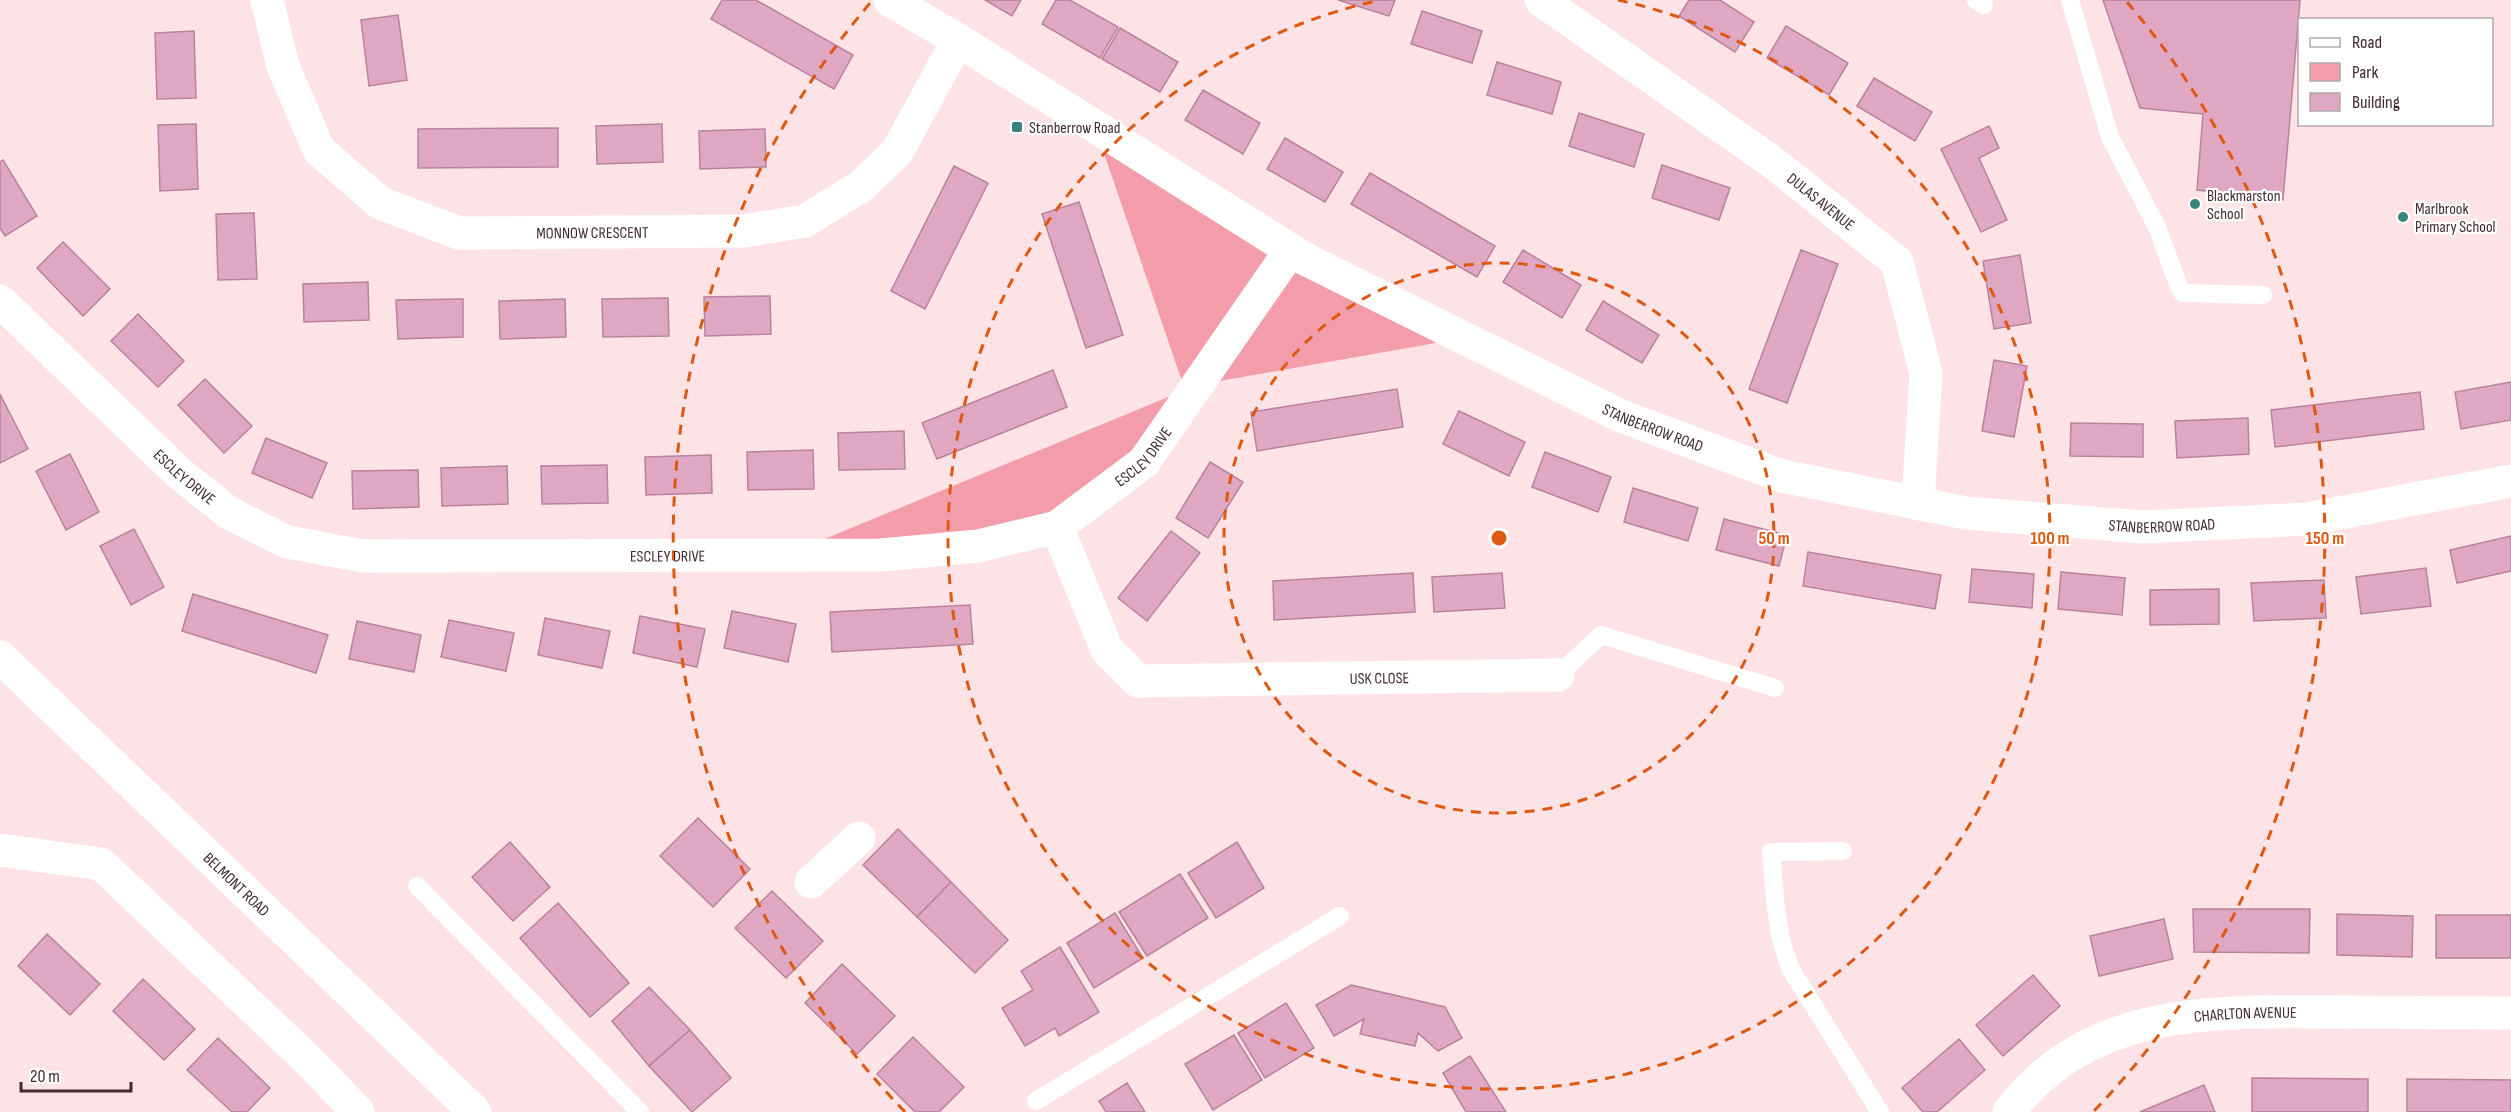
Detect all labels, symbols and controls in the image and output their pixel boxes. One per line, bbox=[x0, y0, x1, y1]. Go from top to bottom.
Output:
legend bbox=[2298, 18, 2493, 126]
text: Road bbox=[2352, 32, 2382, 53]
text: Park bbox=[2352, 62, 2378, 83]
text: Building bbox=[2352, 92, 2400, 113]
place label: Stanberrow Road bbox=[1029, 119, 1120, 138]
marker: Stanberrow Road bbox=[1010, 120, 1024, 134]
street label: DULAS AVENUE bbox=[1783, 169, 1858, 235]
place label: Blackmarston School bbox=[2207, 187, 2281, 224]
marker: Blackmarston School bbox=[2188, 197, 2202, 211]
place label: Marlbrook Primary School bbox=[2415, 200, 2496, 237]
marker: Marlbrook Primary School bbox=[2396, 210, 2410, 224]
street label: MONNOW CRESCENT bbox=[536, 224, 649, 243]
street label: STANBERROW ROAD bbox=[1599, 400, 1706, 457]
street label: ESCLEY DRIVE bbox=[1112, 424, 1176, 491]
street label: ESCLEY DRIVE bbox=[149, 446, 219, 509]
street label: STANBERROW ROAD bbox=[2108, 515, 2216, 538]
centre of rings bbox=[1489, 528, 1509, 548]
text: 50 m bbox=[1758, 528, 1790, 549]
text: 100 m bbox=[2031, 528, 2070, 549]
text: 150 m bbox=[2306, 528, 2344, 549]
street label: ESCLEY DRIVE bbox=[630, 547, 705, 566]
street label: USK CLOSE bbox=[1350, 669, 1409, 689]
street label: BELMONT ROAD bbox=[199, 849, 273, 921]
street label: CHARLTON AVENUE bbox=[2193, 1004, 2297, 1027]
scale bar bbox=[21, 1055, 130, 1093]
text: 20 m bbox=[30, 1066, 60, 1087]

